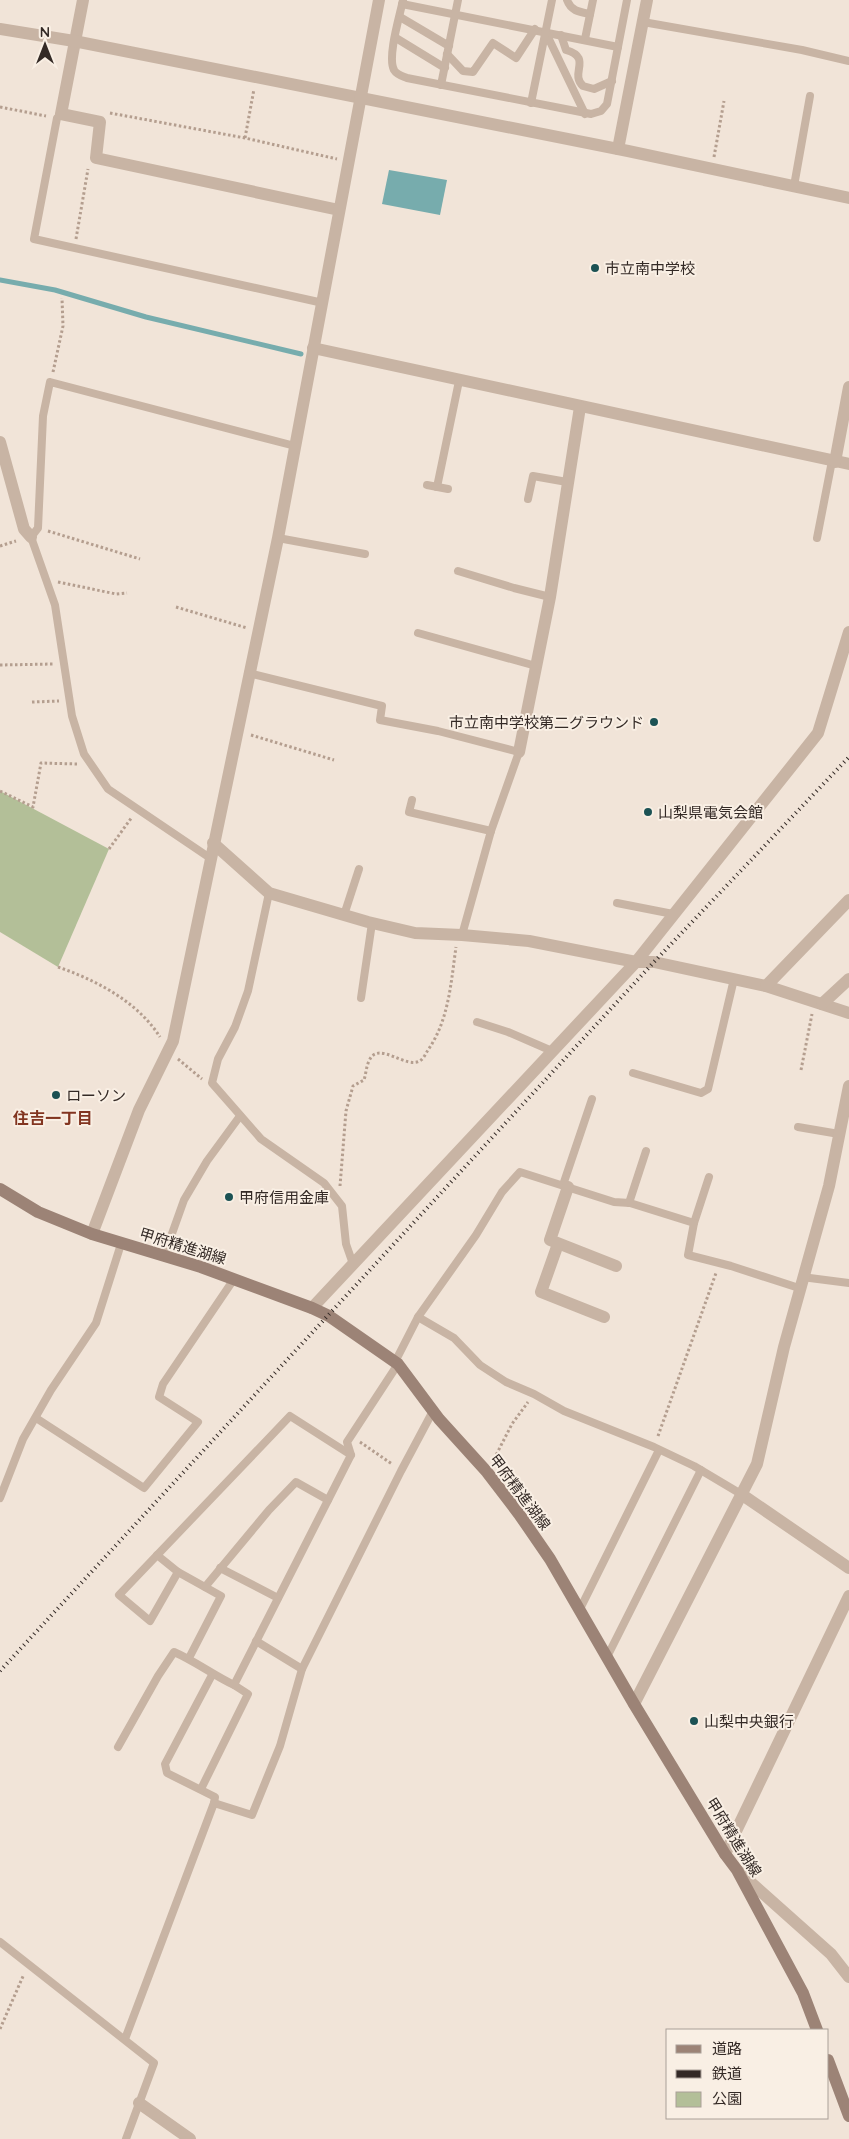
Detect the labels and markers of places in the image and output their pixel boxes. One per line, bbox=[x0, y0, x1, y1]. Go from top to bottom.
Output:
place label: 市立南中学校 bbox=[605, 259, 695, 278]
marker: 市立南中学校 bbox=[589, 262, 601, 274]
place label: 市立南中学校第二グラウンド bbox=[449, 713, 644, 732]
marker: 市立南中学校第二グラウンド bbox=[648, 716, 660, 728]
place label: 山梨県電気会館 bbox=[658, 803, 763, 822]
marker: 山梨県電気会館 bbox=[642, 806, 654, 818]
place label: ローソン bbox=[66, 1086, 126, 1105]
marker: ローソン bbox=[50, 1089, 62, 1101]
place label: 甲府信用金庫 bbox=[239, 1188, 329, 1207]
marker: 甲府信用金庫 bbox=[223, 1191, 235, 1203]
place label: 山梨中央銀行 bbox=[704, 1712, 794, 1731]
marker: 山梨中央銀行 bbox=[688, 1715, 700, 1727]

